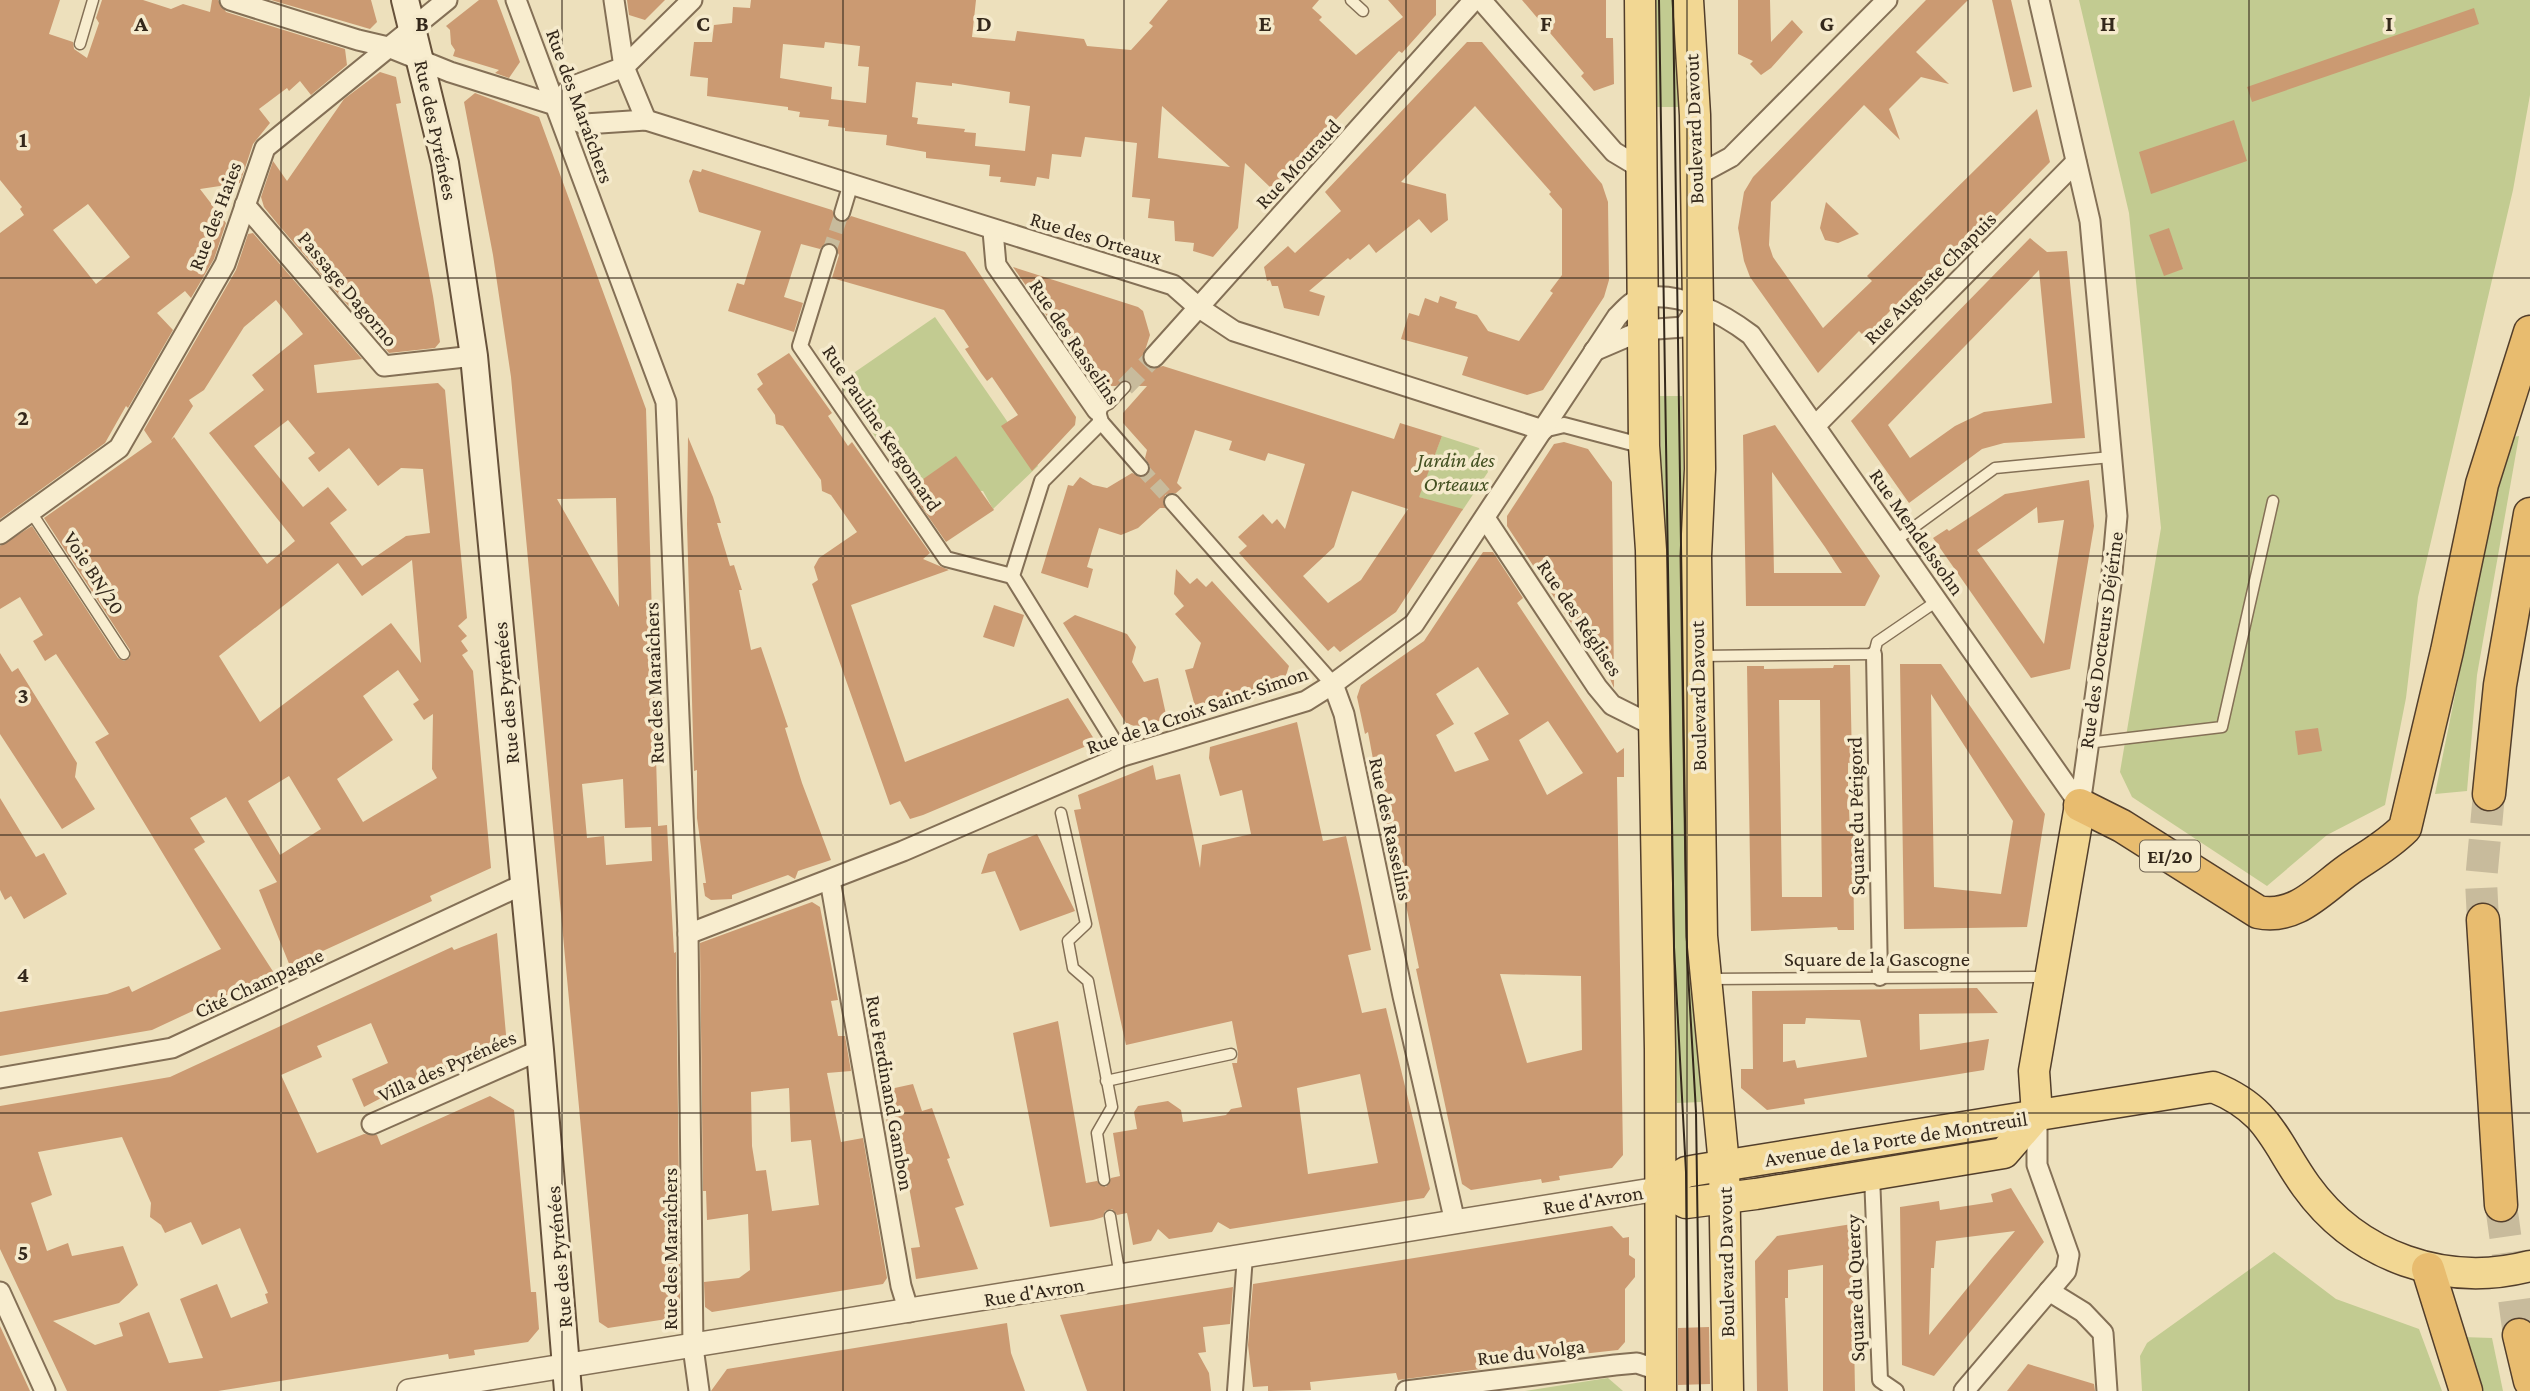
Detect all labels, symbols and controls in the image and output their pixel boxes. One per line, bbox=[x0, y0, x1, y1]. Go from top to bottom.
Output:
text: A bbox=[133, 10, 148, 36]
text: B bbox=[415, 10, 429, 36]
text: C bbox=[696, 10, 710, 36]
text: D bbox=[976, 10, 992, 36]
text: E bbox=[1258, 10, 1272, 36]
text: F bbox=[1540, 10, 1552, 36]
text: G bbox=[1820, 10, 1835, 36]
text: H bbox=[2100, 10, 2116, 36]
text: I bbox=[2385, 10, 2393, 36]
street label: Rue des Maraîchers bbox=[541, 26, 619, 186]
street label: Boulevard Davout bbox=[1679, 52, 1709, 205]
street label: Rue des Pyrénées bbox=[409, 58, 463, 202]
street label: Rue Mouraud bbox=[1250, 114, 1346, 214]
text: 1 bbox=[19, 126, 28, 152]
street label: Rue des Haies bbox=[183, 158, 247, 274]
street label: Rue des Orteaux bbox=[1027, 207, 1165, 269]
street label: Rue Auguste Chapuis bbox=[1859, 207, 2001, 349]
street label: Passage Dagorno bbox=[293, 227, 403, 351]
street label: Rue des Rasselins bbox=[1024, 275, 1126, 409]
street label: Rue Pauline Kergomard bbox=[817, 340, 947, 516]
text: 2 bbox=[17, 404, 29, 430]
park label: Jardin des Orteaux bbox=[1413, 448, 1495, 496]
street label: Rue Mendelssohn bbox=[1864, 464, 1970, 600]
street label: Voie BN/20 bbox=[58, 527, 130, 619]
street label: Rue des Docteurs Déjérine bbox=[2074, 530, 2128, 750]
street label: Rue des Réglises bbox=[1532, 555, 1628, 681]
street label: Rue des Maraîchers bbox=[639, 601, 669, 765]
street label: Boulevard Davout bbox=[1685, 619, 1711, 772]
street label: Rue des Pyrénées bbox=[488, 621, 524, 765]
street label: Rue de la Croix Saint-Simon bbox=[1083, 661, 1311, 759]
text: 3 bbox=[17, 682, 29, 708]
street label: Square du Périgord bbox=[1843, 737, 1869, 895]
street label: Rue des Rasselins bbox=[1364, 755, 1418, 903]
road number: EI/20 bbox=[2140, 841, 2200, 872]
street label: Cité Champagne bbox=[191, 943, 327, 1023]
street label: Square de la Gascogne bbox=[1784, 947, 1970, 971]
text: 4 bbox=[17, 961, 29, 987]
street label: Rue Ferdinand Gambon bbox=[861, 993, 919, 1193]
street label: Villa des Pyrénées bbox=[374, 1025, 520, 1107]
street label: Avenue de la Porte de Montreuil bbox=[1763, 1106, 2029, 1172]
street label: Rue des Maraîchers bbox=[658, 1168, 682, 1330]
street label: Rue d'Avron bbox=[1541, 1180, 1645, 1220]
street label: Rue des Pyrénées bbox=[541, 1185, 577, 1329]
street label: Boulevard Davout bbox=[1713, 1185, 1739, 1338]
street label: Square du Quercy bbox=[1840, 1214, 1870, 1362]
text: 5 bbox=[17, 1239, 29, 1265]
street label: Rue d'Avron bbox=[982, 1272, 1086, 1312]
street label: Rue du Volga bbox=[1476, 1333, 1587, 1371]

